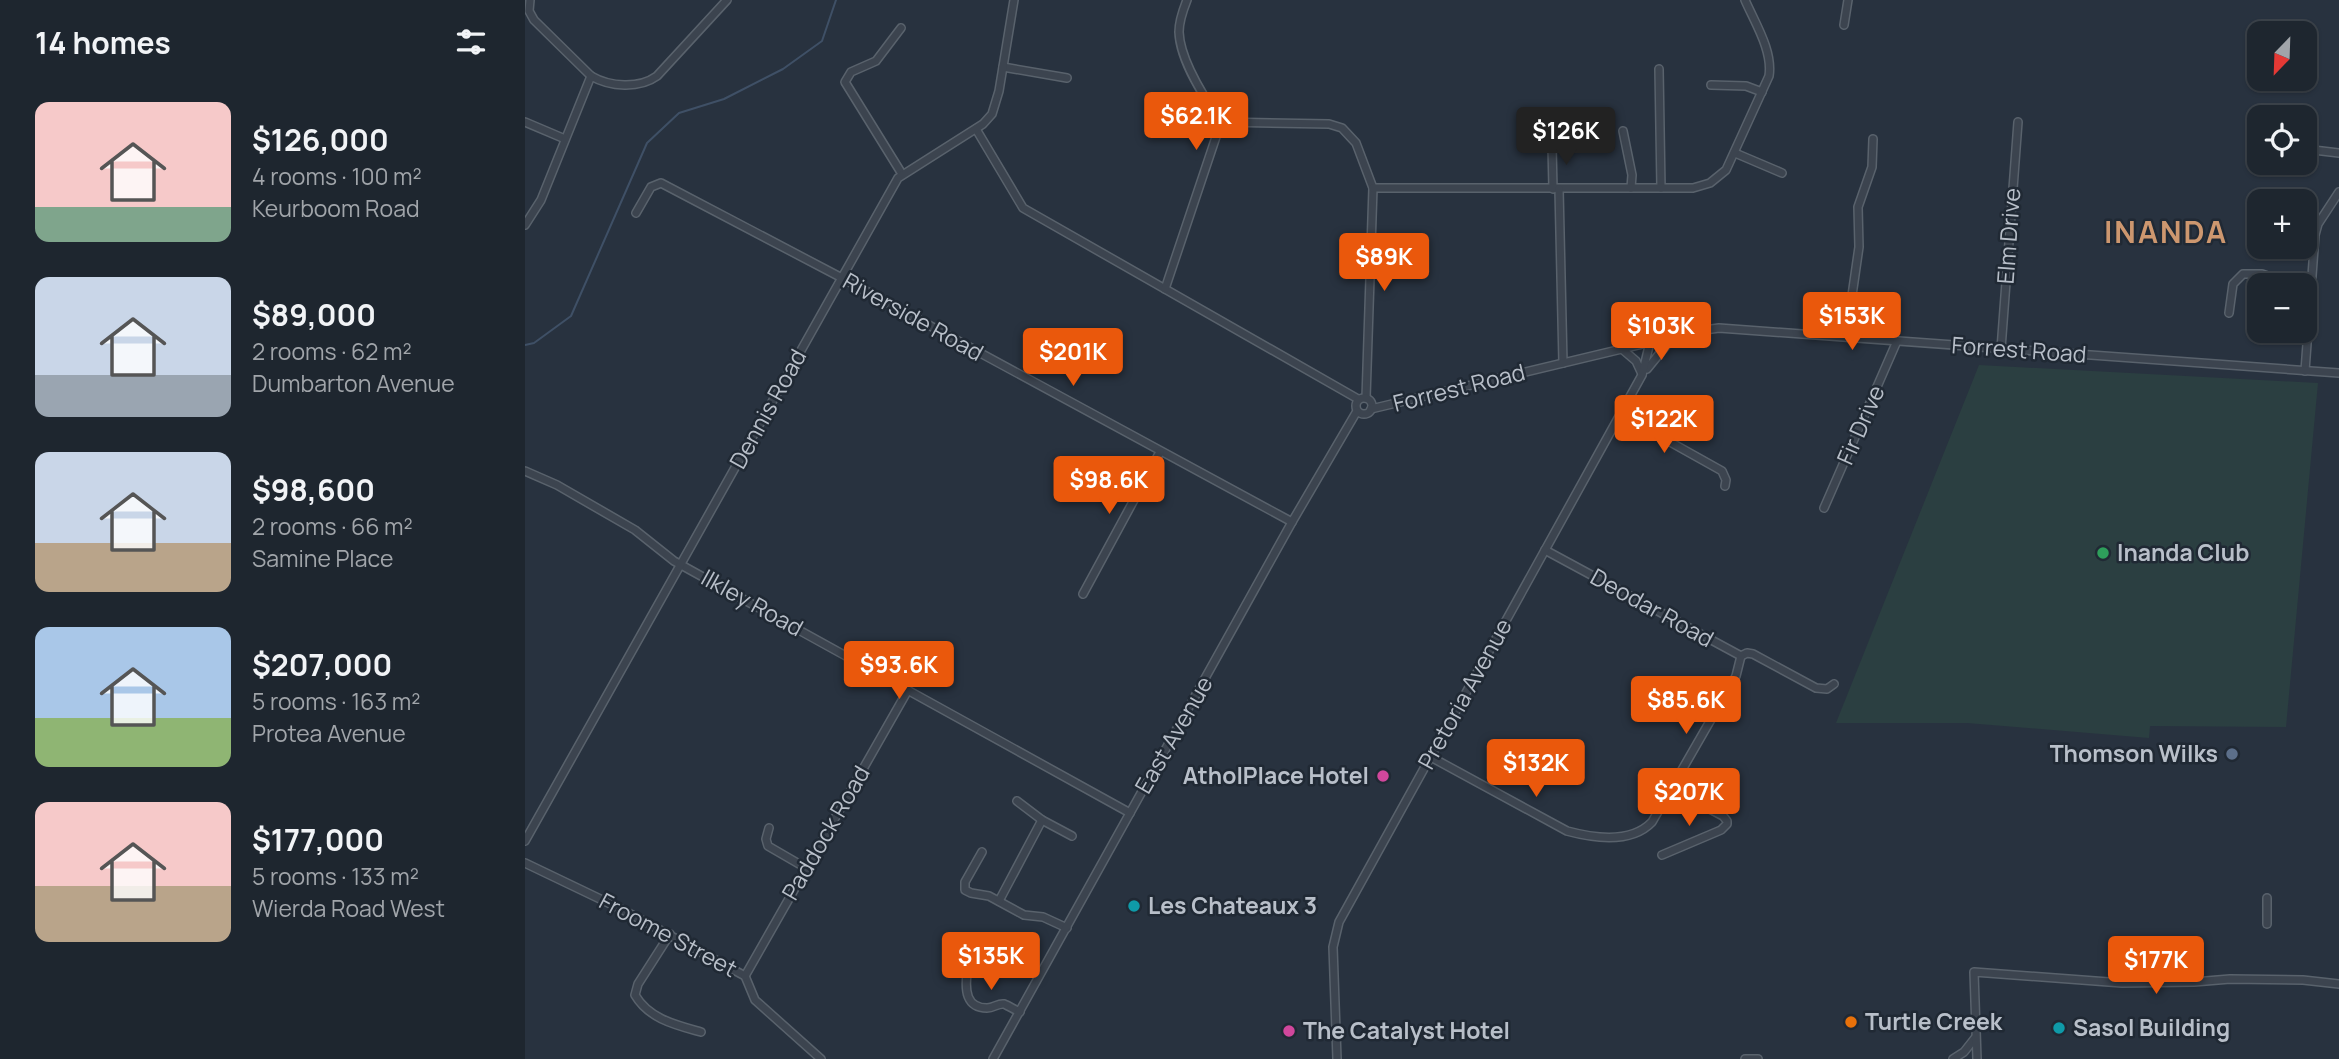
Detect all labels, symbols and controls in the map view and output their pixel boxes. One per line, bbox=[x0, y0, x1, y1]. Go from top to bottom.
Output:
north arrow bbox=[2247, 21, 2317, 91]
map controls bbox=[2247, 21, 2317, 343]
text: 14 homes bbox=[35, 22, 171, 63]
icon: filters bbox=[452, 23, 490, 61]
pin: $62.1K bbox=[1139, 92, 1253, 152]
text: $62.1K bbox=[1160, 99, 1232, 131]
button: locate bbox=[2247, 105, 2317, 175]
pin: $126K bbox=[1517, 108, 1615, 167]
text: $126K bbox=[1532, 114, 1600, 146]
text: $126,000 bbox=[252, 119, 389, 160]
icon: home bbox=[91, 130, 175, 214]
text: 4 rooms · 100 m² bbox=[252, 160, 422, 192]
street label: Elm Drive bbox=[1989, 187, 2027, 285]
button: + bbox=[2247, 189, 2317, 259]
text: Keurboom Road bbox=[252, 192, 420, 224]
district label: INANDA bbox=[2104, 211, 2228, 252]
pin: $89K bbox=[1343, 233, 1425, 293]
text: $89K bbox=[1355, 240, 1413, 272]
street label: Riverside Road bbox=[838, 264, 989, 368]
button: − bbox=[2247, 273, 2317, 343]
pin: $153K bbox=[1803, 292, 1901, 352]
text: $89,000 bbox=[252, 294, 376, 335]
text: $153K bbox=[1819, 299, 1885, 331]
pin: $103K bbox=[1612, 302, 1710, 362]
icon: home bbox=[91, 305, 175, 389]
text: $103K bbox=[1627, 309, 1695, 341]
pin: $201K bbox=[1024, 328, 1122, 388]
street label: Forrest Road bbox=[1951, 328, 2088, 370]
text: 2 rooms · 62 m² bbox=[252, 335, 412, 367]
text: $201K bbox=[1039, 335, 1107, 367]
street label: Dennis Road bbox=[721, 343, 813, 474]
street label: Forrest Road bbox=[1389, 355, 1528, 419]
text: Dumbarton Avenue bbox=[252, 367, 455, 399]
street label: Fir Drive bbox=[1828, 380, 1892, 469]
pin: $122K bbox=[1615, 396, 1713, 455]
text: $122K bbox=[1631, 402, 1697, 434]
pin: $98.6K bbox=[1052, 456, 1166, 516]
text: $98.6K bbox=[1070, 463, 1148, 495]
text: $98,600 bbox=[252, 469, 375, 510]
icon: home bbox=[91, 480, 175, 564]
text: 2 rooms · 66 m² bbox=[252, 510, 413, 542]
place label: Inanda Club bbox=[2117, 536, 2249, 568]
text: Samine Place bbox=[252, 542, 393, 574]
marker: Inanda Club bbox=[2095, 545, 2111, 561]
street label: Deodar Road bbox=[1585, 560, 1720, 654]
street label: Ilkley Road bbox=[696, 561, 809, 643]
street label: Pretoria Avenue bbox=[1410, 612, 1519, 775]
pin: $93.6K bbox=[842, 642, 956, 701]
text: $207,000 bbox=[252, 644, 392, 685]
text: $93.6K bbox=[860, 648, 938, 680]
icon: home bbox=[91, 655, 175, 739]
street label: East Avenue bbox=[1127, 670, 1220, 799]
pin: $85.6K bbox=[1629, 676, 1743, 736]
text: $85.6K bbox=[1647, 683, 1725, 715]
text: 5 rooms · 163 m² bbox=[252, 685, 420, 717]
text: Protea Avenue bbox=[252, 717, 406, 749]
place label: Thomson Wilks bbox=[2050, 737, 2218, 769]
pin: $132K bbox=[1487, 740, 1585, 799]
text: $132K bbox=[1503, 746, 1569, 778]
marker: Thomson Wilks bbox=[2224, 746, 2240, 762]
street label: Paddock Road bbox=[774, 759, 877, 906]
place label: AtholPlace Hotel bbox=[1183, 759, 1369, 791]
marker: AtholPlace Hotel bbox=[1375, 768, 1391, 784]
pin: $207K bbox=[1640, 768, 1738, 828]
text: $207K bbox=[1654, 775, 1724, 807]
text: $177,000 bbox=[252, 819, 384, 860]
icon: home bbox=[91, 830, 175, 914]
text: 5 rooms · 133 m² bbox=[252, 860, 419, 892]
street label: Froome Street bbox=[594, 884, 743, 984]
place label: Les Chateaux 3 bbox=[1148, 889, 1317, 921]
text: Wierda Road West bbox=[252, 892, 445, 924]
marker: Les Chateaux 3 bbox=[1126, 898, 1142, 914]
pin: $135K bbox=[942, 932, 1040, 992]
pin: $177K bbox=[2107, 936, 2205, 996]
text: $135K bbox=[958, 939, 1024, 971]
text: $177K bbox=[2124, 943, 2188, 975]
place label: Turtle Creek bbox=[1865, 1005, 2003, 1037]
place label: Sasol Building bbox=[2073, 1011, 2230, 1043]
place label: The Catalyst Hotel bbox=[1303, 1014, 1510, 1046]
marker: Turtle Creek bbox=[1843, 1014, 1859, 1030]
marker: Sasol Building bbox=[2051, 1020, 2067, 1036]
marker: The Catalyst Hotel bbox=[1281, 1023, 1297, 1039]

